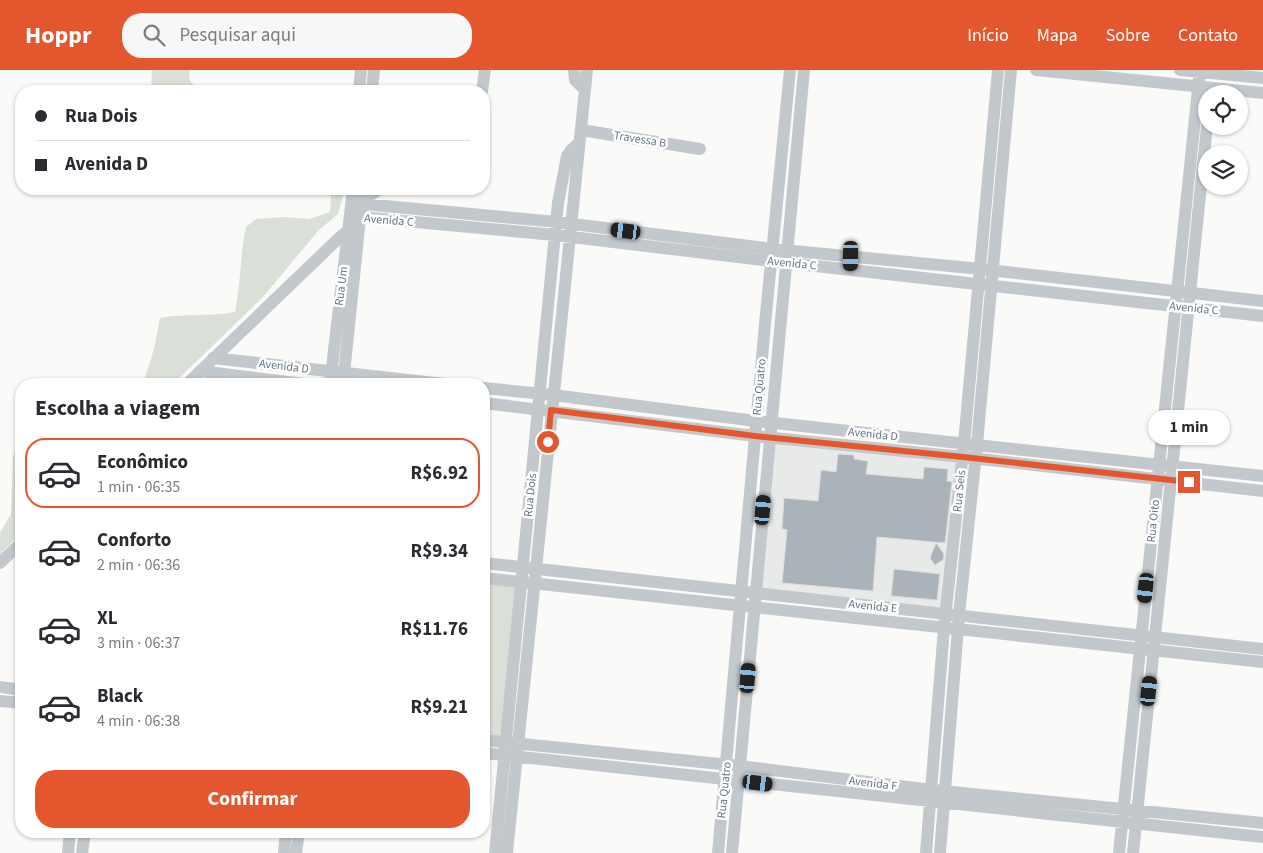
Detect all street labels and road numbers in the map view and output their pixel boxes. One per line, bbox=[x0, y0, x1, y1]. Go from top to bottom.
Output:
street label: Travessa B bbox=[612, 127, 667, 152]
street label: Avenida C bbox=[364, 210, 414, 231]
street label: Avenida C bbox=[766, 252, 818, 275]
street label: Rua Um bbox=[331, 265, 352, 307]
street label: Avenida C bbox=[1168, 297, 1220, 320]
street label: Avenida D bbox=[258, 355, 310, 378]
street label: Rua Quatro bbox=[749, 358, 770, 416]
street label: Avenida D bbox=[847, 423, 899, 446]
street label: Rua Seis bbox=[949, 469, 970, 513]
street label: Rua Dois bbox=[520, 472, 541, 518]
street label: Rua Oito bbox=[1143, 499, 1164, 543]
street label: Avenida E bbox=[848, 595, 898, 618]
street label: Rua Quatro bbox=[713, 761, 736, 819]
street label: Avenida F bbox=[848, 772, 898, 795]

